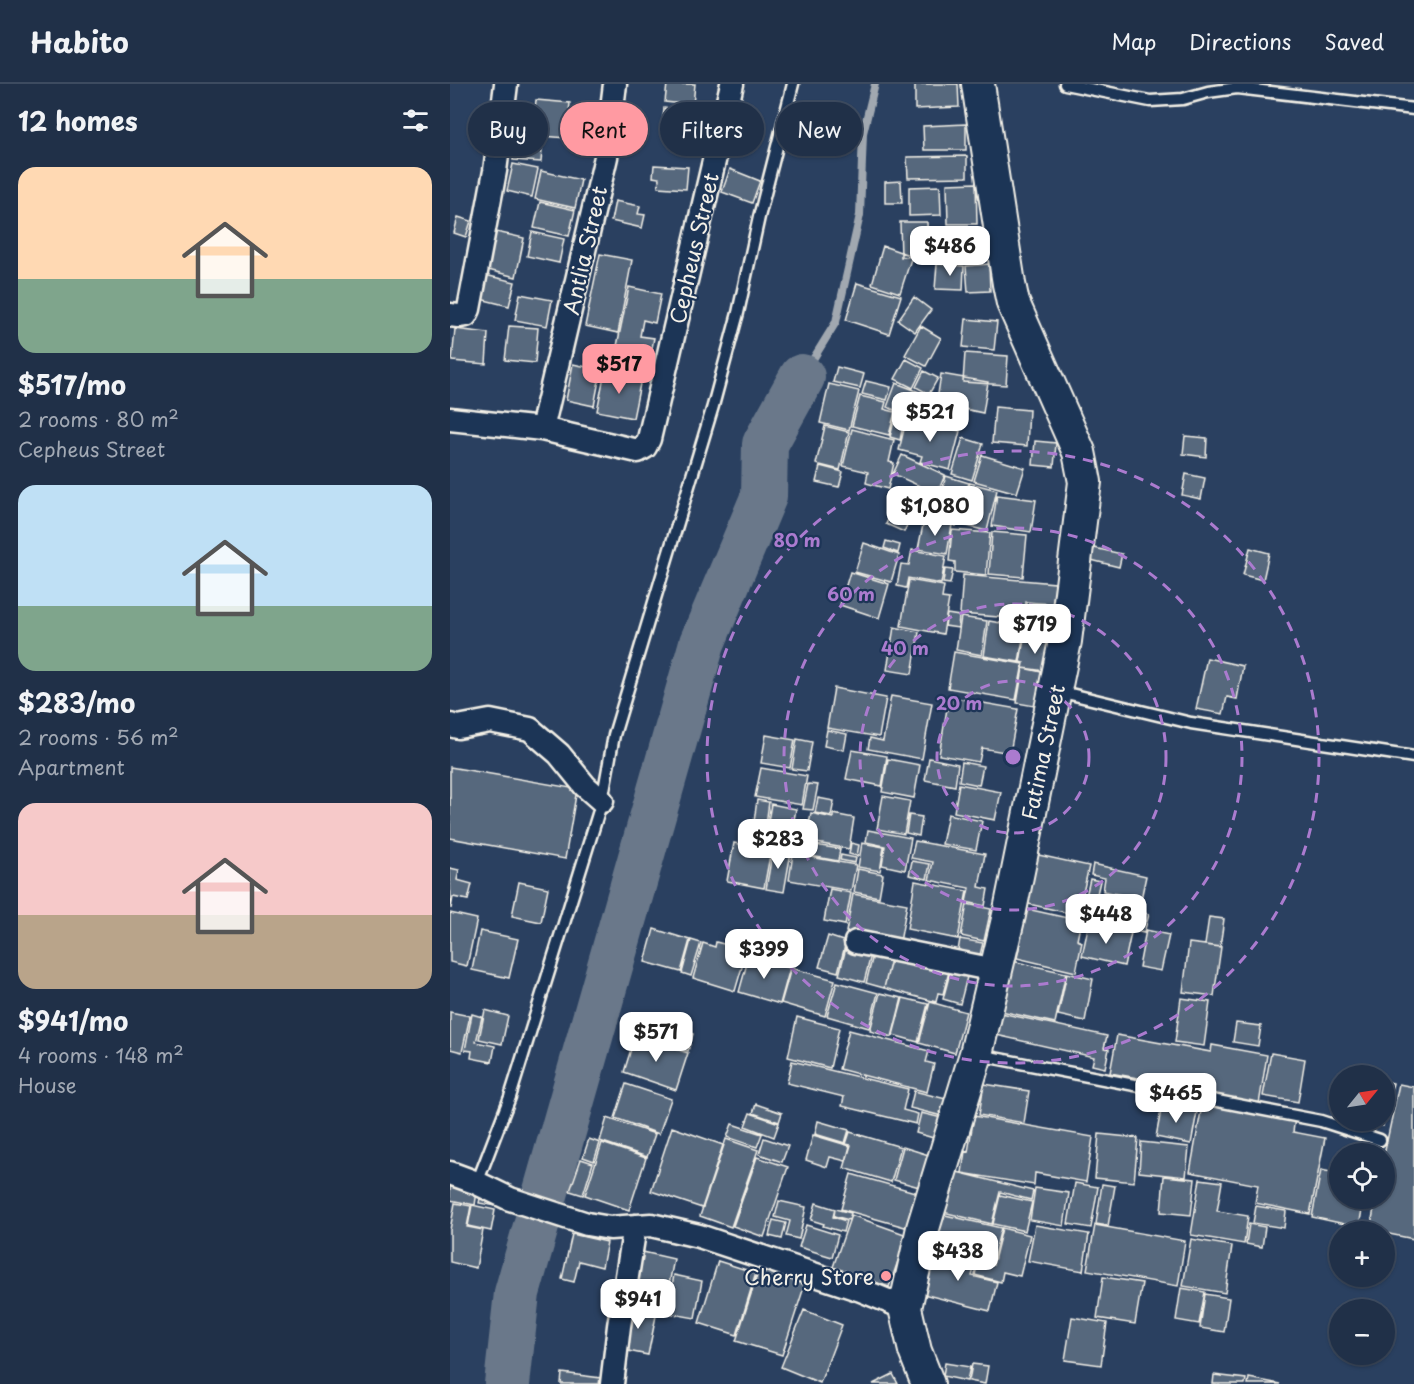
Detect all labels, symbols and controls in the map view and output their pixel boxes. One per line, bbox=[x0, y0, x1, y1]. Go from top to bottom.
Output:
text: Habito bbox=[30, 20, 129, 63]
text: Map bbox=[1111, 25, 1156, 57]
text: Directions bbox=[1189, 25, 1291, 57]
text: Saved bbox=[1324, 25, 1384, 57]
text: 12 homes bbox=[18, 101, 138, 140]
chip: Buy bbox=[468, 102, 548, 156]
chip: Rent bbox=[560, 102, 648, 156]
chip: Filters bbox=[660, 102, 764, 156]
chip: New bbox=[776, 102, 862, 156]
icon: filters bbox=[399, 104, 432, 137]
street label: Cepheus Street bbox=[660, 169, 726, 327]
street label: Antlia Street bbox=[554, 182, 614, 318]
icon: home bbox=[171, 206, 279, 314]
pin: $486 bbox=[914, 226, 986, 277]
text: $486 bbox=[924, 230, 976, 260]
pin: $517 bbox=[583, 344, 655, 395]
text: $517 bbox=[596, 348, 642, 378]
text: $517/mo bbox=[18, 365, 126, 404]
pin: $521 bbox=[894, 392, 966, 443]
text: $521 bbox=[906, 396, 954, 426]
text: 2 rooms · 80 m² bbox=[18, 404, 179, 434]
text: Cepheus Street bbox=[18, 434, 165, 464]
pin: $1,080 bbox=[886, 486, 984, 537]
text: $1,080 bbox=[901, 490, 969, 520]
icon: home bbox=[171, 524, 279, 632]
text: 80 m bbox=[773, 526, 821, 553]
text: 60 m bbox=[827, 580, 875, 607]
pin: $719 bbox=[999, 604, 1071, 655]
text: $719 bbox=[1013, 608, 1057, 638]
text: 40 m bbox=[881, 634, 929, 661]
street label: Fatima Street bbox=[1012, 681, 1072, 823]
text: $283/mo bbox=[18, 683, 135, 722]
text: 20 m bbox=[936, 689, 982, 716]
text: 2 rooms · 56 m² bbox=[18, 722, 179, 752]
centre of rings bbox=[1003, 747, 1023, 767]
text: Apartment bbox=[18, 752, 125, 782]
pin: $283 bbox=[742, 819, 814, 870]
text: $283 bbox=[752, 823, 804, 853]
icon: home bbox=[171, 842, 279, 950]
pin: $448 bbox=[1070, 894, 1142, 945]
text: $448 bbox=[1080, 898, 1132, 928]
pin: $399 bbox=[728, 929, 800, 980]
text: $399 bbox=[739, 933, 789, 963]
text: $941/mo bbox=[18, 1001, 128, 1040]
pin: $571 bbox=[620, 1012, 692, 1063]
text: $571 bbox=[634, 1016, 678, 1046]
text: 4 rooms · 148 m² bbox=[18, 1040, 184, 1070]
north arrow bbox=[1329, 1065, 1395, 1131]
map controls bbox=[1329, 1065, 1395, 1365]
text: House bbox=[18, 1070, 77, 1100]
pin: $465 bbox=[1140, 1073, 1212, 1124]
text: $465 bbox=[1149, 1077, 1203, 1107]
button: locate bbox=[1329, 1143, 1395, 1209]
button: + bbox=[1329, 1221, 1395, 1287]
pin: $438 bbox=[922, 1231, 994, 1282]
text: $438 bbox=[932, 1235, 984, 1265]
place label: Cherry Store bbox=[744, 1260, 874, 1292]
marker: Cherry Store bbox=[879, 1269, 893, 1283]
pin: $941 bbox=[602, 1279, 674, 1330]
text: $941 bbox=[615, 1283, 661, 1313]
button: − bbox=[1329, 1299, 1395, 1365]

